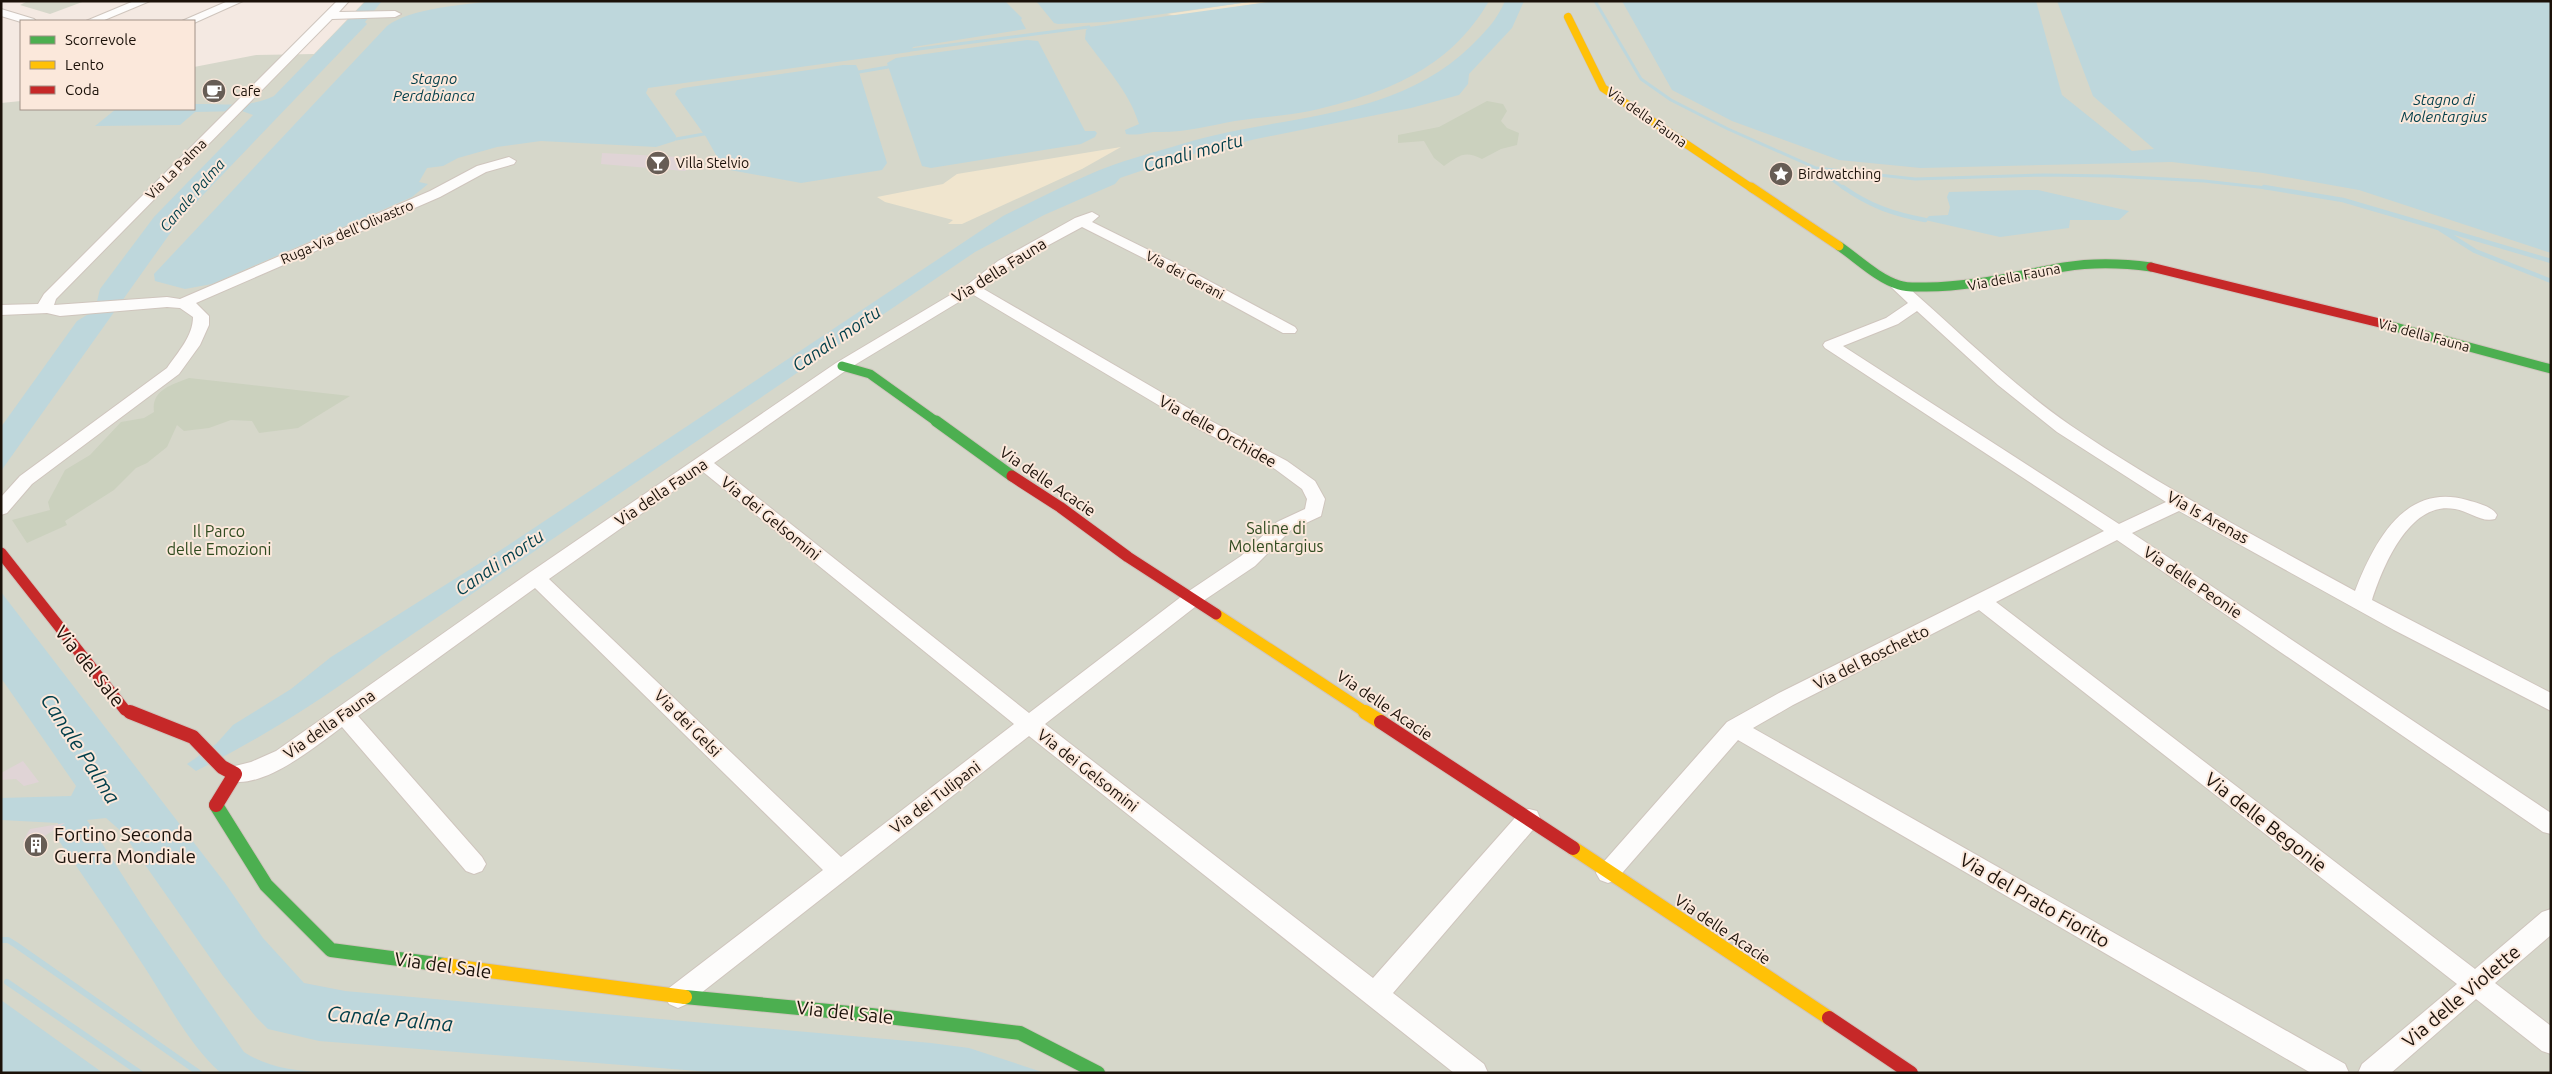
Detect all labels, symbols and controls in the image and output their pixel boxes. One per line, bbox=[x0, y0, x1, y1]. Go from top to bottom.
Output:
legend bbox=[20, 20, 195, 110]
text: Scorrevole bbox=[65, 31, 136, 48]
text: Lento bbox=[65, 56, 104, 73]
water label: Stagno Perdabianca bbox=[393, 70, 475, 104]
cafe icon: Cafe bbox=[201, 78, 227, 104]
text: Coda bbox=[65, 81, 99, 98]
place label: Cafe bbox=[232, 83, 261, 99]
street label: Via della Fauna bbox=[1604, 83, 1690, 151]
water label: Stagno di Molentargius bbox=[2401, 91, 2488, 125]
water label: Canali mortu bbox=[1141, 129, 1245, 175]
street label: Via La Palma bbox=[142, 135, 210, 203]
bar icon: Villa Stelvio bbox=[645, 150, 671, 176]
water label: Canale Palma bbox=[156, 155, 228, 235]
place label: Villa Stelvio bbox=[676, 155, 749, 171]
place icon: Birdwatching bbox=[1768, 161, 1794, 187]
place label: Birdwatching bbox=[1798, 166, 1881, 182]
street label: Ruga-Via dell'Olivastro bbox=[278, 197, 416, 267]
street label: Via della Fauna bbox=[949, 234, 1049, 306]
street label: Via dei Gerani bbox=[1143, 248, 1227, 302]
street label: Via della Fauna bbox=[1966, 260, 2062, 294]
water label: Canali mortu bbox=[788, 301, 884, 375]
street label: Via della Fauna bbox=[2377, 315, 2471, 355]
street label: Via delle Orchidee bbox=[1156, 391, 1280, 471]
street label: Via delle Acacie bbox=[997, 442, 1099, 520]
street label: Via della Fauna bbox=[611, 454, 711, 530]
street label: Via dei Gelsomini bbox=[718, 472, 824, 564]
street label: Via Is Arenas bbox=[2164, 487, 2252, 547]
park label: Saline di Molentargius bbox=[1228, 519, 1324, 555]
park label: Il Parco delle Emozioni bbox=[167, 522, 271, 558]
water label: Canali mortu bbox=[451, 525, 547, 599]
street label: Via delle Peonie bbox=[2140, 542, 2246, 622]
street label: Via del Sale bbox=[51, 621, 129, 711]
street label: Via del Boschetto bbox=[1810, 621, 1932, 693]
street label: Via delle Acacie bbox=[1334, 666, 1436, 744]
street label: Via della Fauna bbox=[280, 686, 378, 762]
street label: Via dei Gelsi bbox=[651, 686, 725, 760]
water label: Canale Palma bbox=[36, 688, 126, 808]
street label: Via dei Gelsomini bbox=[1034, 725, 1142, 815]
street label: Via dei Tulipani bbox=[886, 757, 984, 837]
street label: Via delle Begonie bbox=[2201, 768, 2331, 876]
place label: Fortino Seconda Guerra Mondiale bbox=[54, 823, 196, 867]
building icon: Fortino Seconda Guerra Mondiale bbox=[23, 832, 49, 858]
street label: Via del Prato Fiorito bbox=[1956, 848, 2114, 952]
street label: Via delle Acacie bbox=[1672, 890, 1774, 968]
street label: Via delle Violette bbox=[2398, 940, 2524, 1052]
street label: Via del Sale bbox=[393, 947, 493, 983]
street label: Via del Sale bbox=[795, 996, 895, 1028]
water label: Canale Palma bbox=[326, 1001, 454, 1035]

